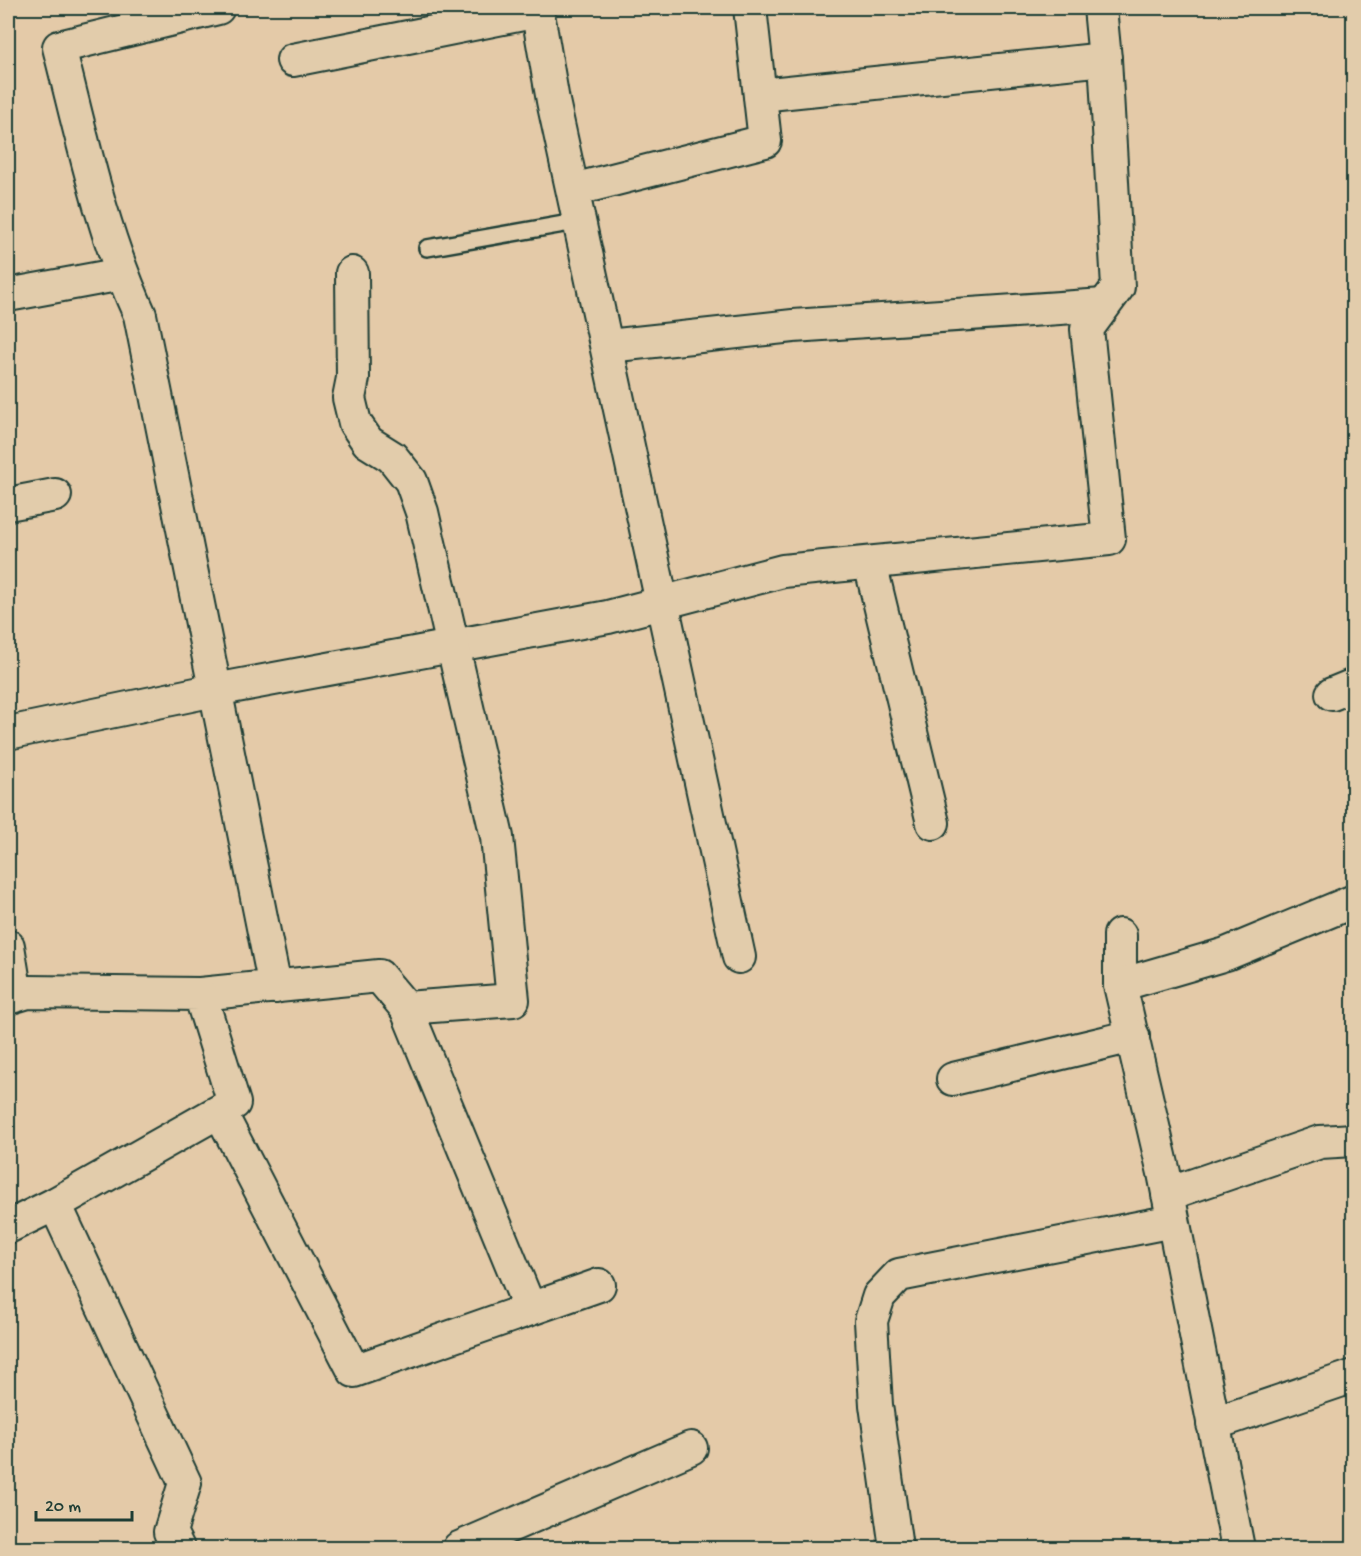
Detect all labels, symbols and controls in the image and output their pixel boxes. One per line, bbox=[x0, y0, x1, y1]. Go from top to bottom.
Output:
scale bar bbox=[36, 1484, 132, 1522]
text: 20 m bbox=[45, 1497, 81, 1518]

